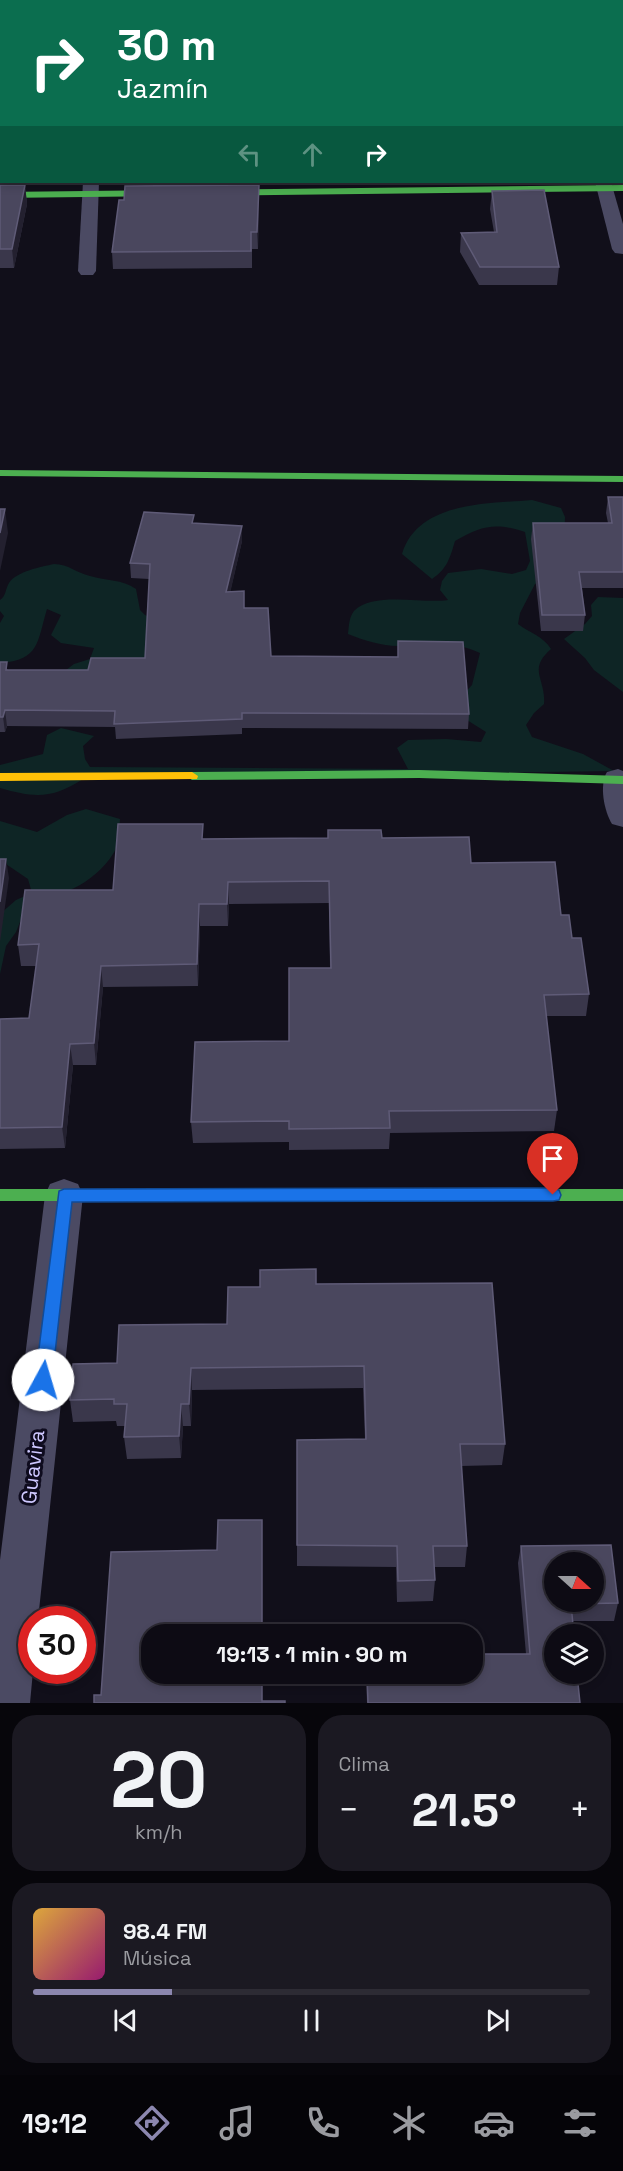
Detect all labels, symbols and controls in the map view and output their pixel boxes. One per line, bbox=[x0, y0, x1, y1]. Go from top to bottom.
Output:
text: 30 m bbox=[117, 19, 216, 72]
icon: right bbox=[18, 24, 96, 102]
text: Jazmín bbox=[117, 71, 208, 106]
icon: left bbox=[233, 138, 266, 171]
icon: ahead bbox=[296, 138, 329, 171]
icon: right bbox=[359, 138, 392, 171]
pin bbox=[527, 1133, 578, 1195]
icon: arrive bbox=[536, 1142, 569, 1175]
position arrow bbox=[11, 1348, 75, 1412]
street label: Guavira bbox=[15, 1428, 50, 1505]
north arrow bbox=[544, 1552, 604, 1612]
map controls bbox=[544, 1552, 604, 1684]
speed limit sign: 30 bbox=[18, 1606, 96, 1684]
button: layers bbox=[544, 1624, 604, 1684]
text: 19:13 · 1 min · 90 m bbox=[216, 1640, 408, 1668]
text: 20 bbox=[110, 1730, 207, 1830]
text: Clima bbox=[339, 1751, 390, 1777]
text: 21.5° bbox=[412, 1782, 517, 1839]
text: − bbox=[339, 1789, 359, 1831]
text: + bbox=[570, 1789, 590, 1831]
text: km/h bbox=[135, 1819, 183, 1845]
text: 98.4 FM bbox=[123, 1917, 207, 1945]
text: Música bbox=[123, 1945, 191, 1971]
icon: previous bbox=[109, 2004, 142, 2037]
icon: pause bbox=[295, 2004, 328, 2037]
icon: next bbox=[481, 2004, 514, 2037]
icon: directions bbox=[131, 2102, 173, 2144]
icon: music bbox=[216, 2102, 258, 2144]
icon: phone bbox=[302, 2102, 344, 2144]
icon: climate bbox=[388, 2102, 430, 2144]
icon: car bbox=[473, 2102, 515, 2144]
icon: filters bbox=[559, 2102, 601, 2144]
text: 19:12 bbox=[22, 2106, 87, 2141]

